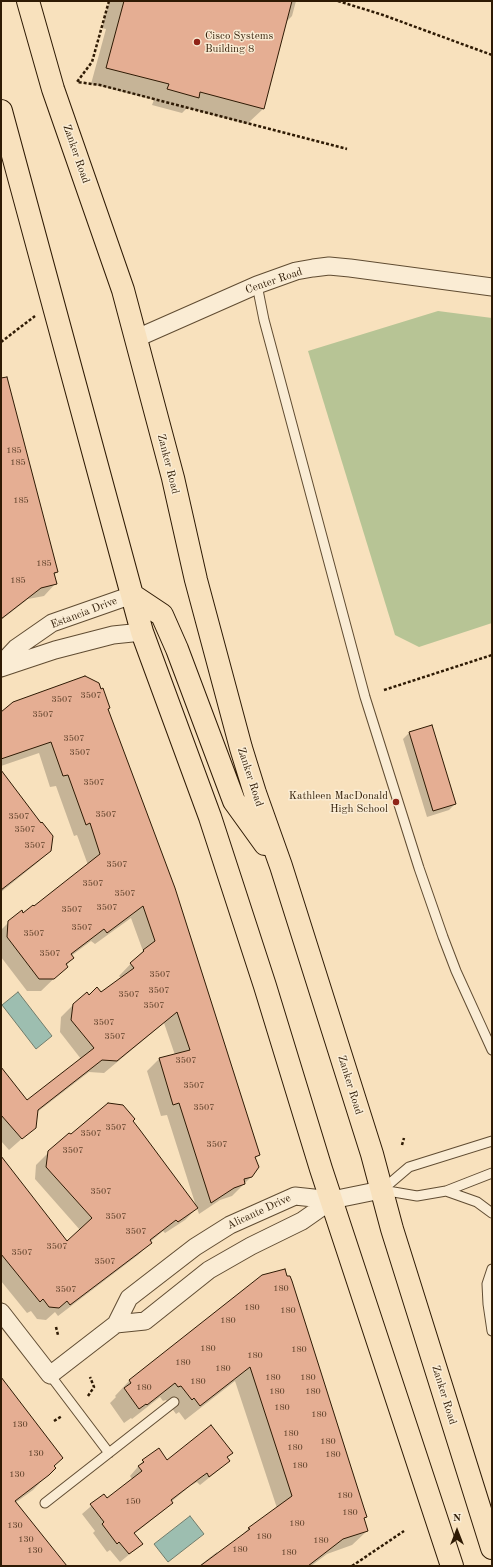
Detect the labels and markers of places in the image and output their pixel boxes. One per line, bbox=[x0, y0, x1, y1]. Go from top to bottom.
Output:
place label: Cisco Systems Building 8 bbox=[205, 29, 273, 55]
marker: Cisco Systems Building 8 bbox=[192, 37, 202, 47]
place label: Kathleen MacDonald High School bbox=[289, 789, 388, 815]
marker: Kathleen MacDonald High School bbox=[391, 797, 401, 807]

